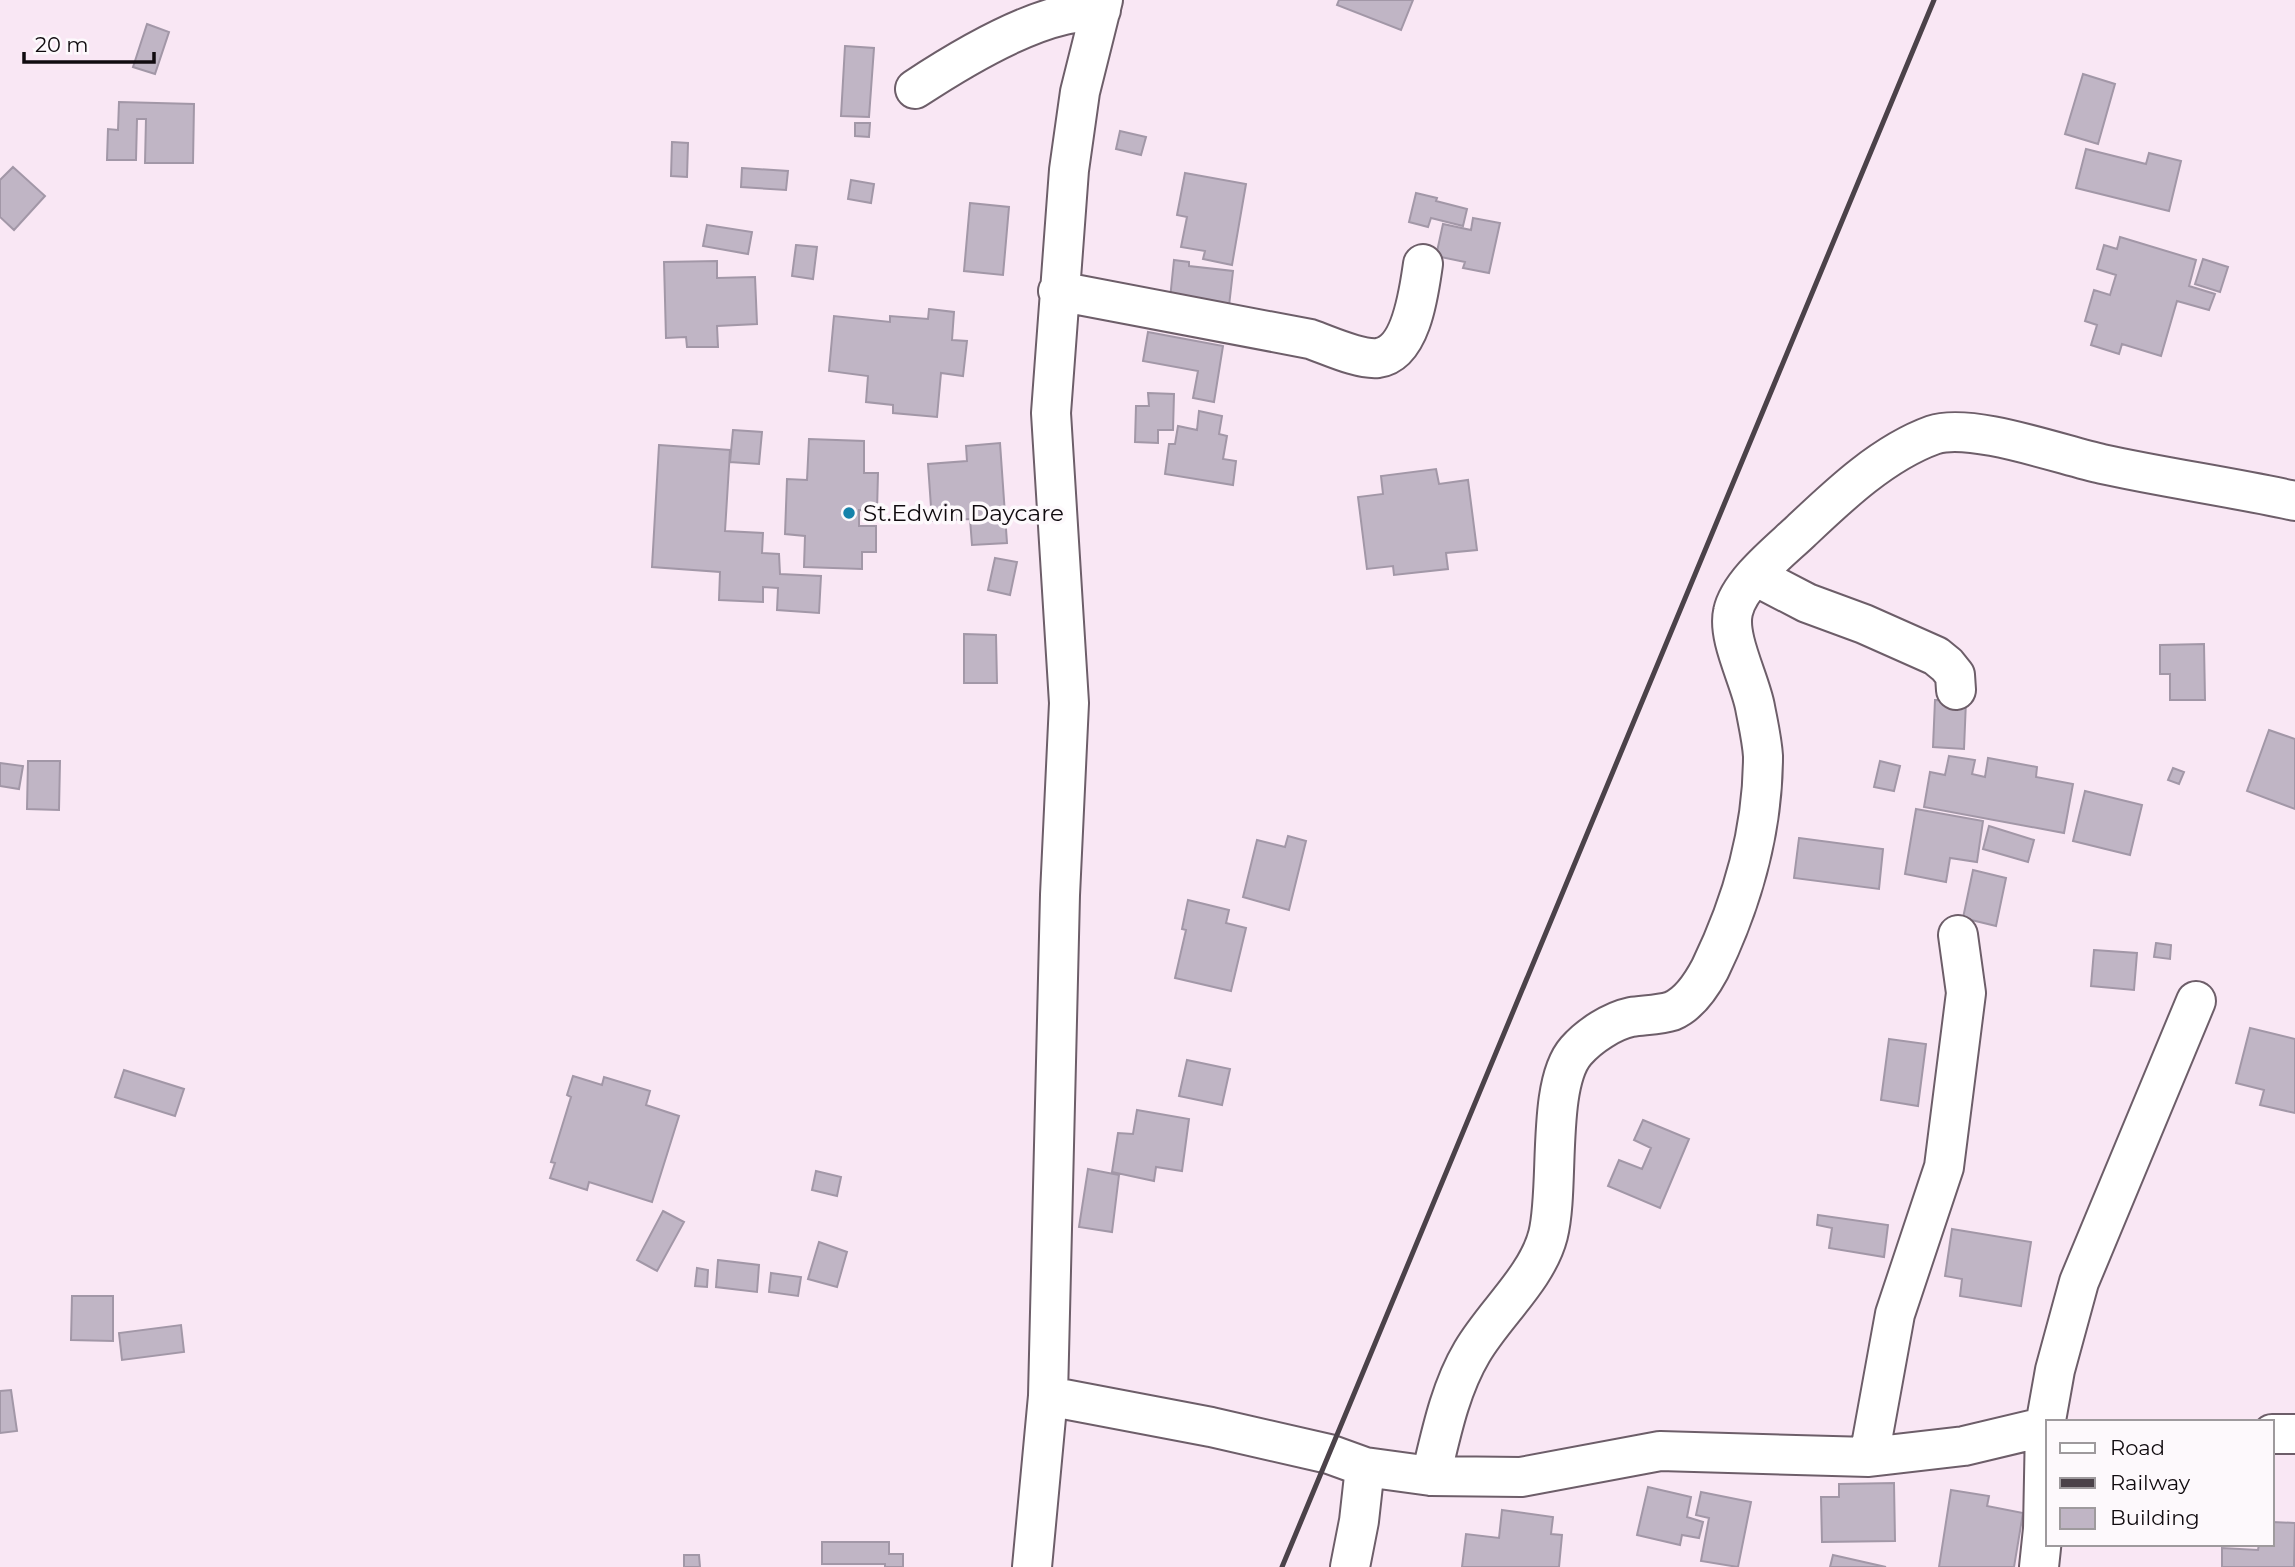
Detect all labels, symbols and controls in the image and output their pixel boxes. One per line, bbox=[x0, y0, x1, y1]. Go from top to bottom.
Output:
scale bar bbox=[24, 21, 154, 65]
text: 20 m bbox=[35, 32, 89, 57]
place label: St.Edwin Daycare bbox=[863, 499, 1064, 527]
marker: St.Edwin Daycare bbox=[841, 505, 857, 521]
legend bbox=[2046, 1420, 2274, 1546]
text: Road bbox=[2110, 1435, 2165, 1460]
text: Railway bbox=[2110, 1470, 2191, 1495]
text: Building bbox=[2110, 1505, 2200, 1530]

